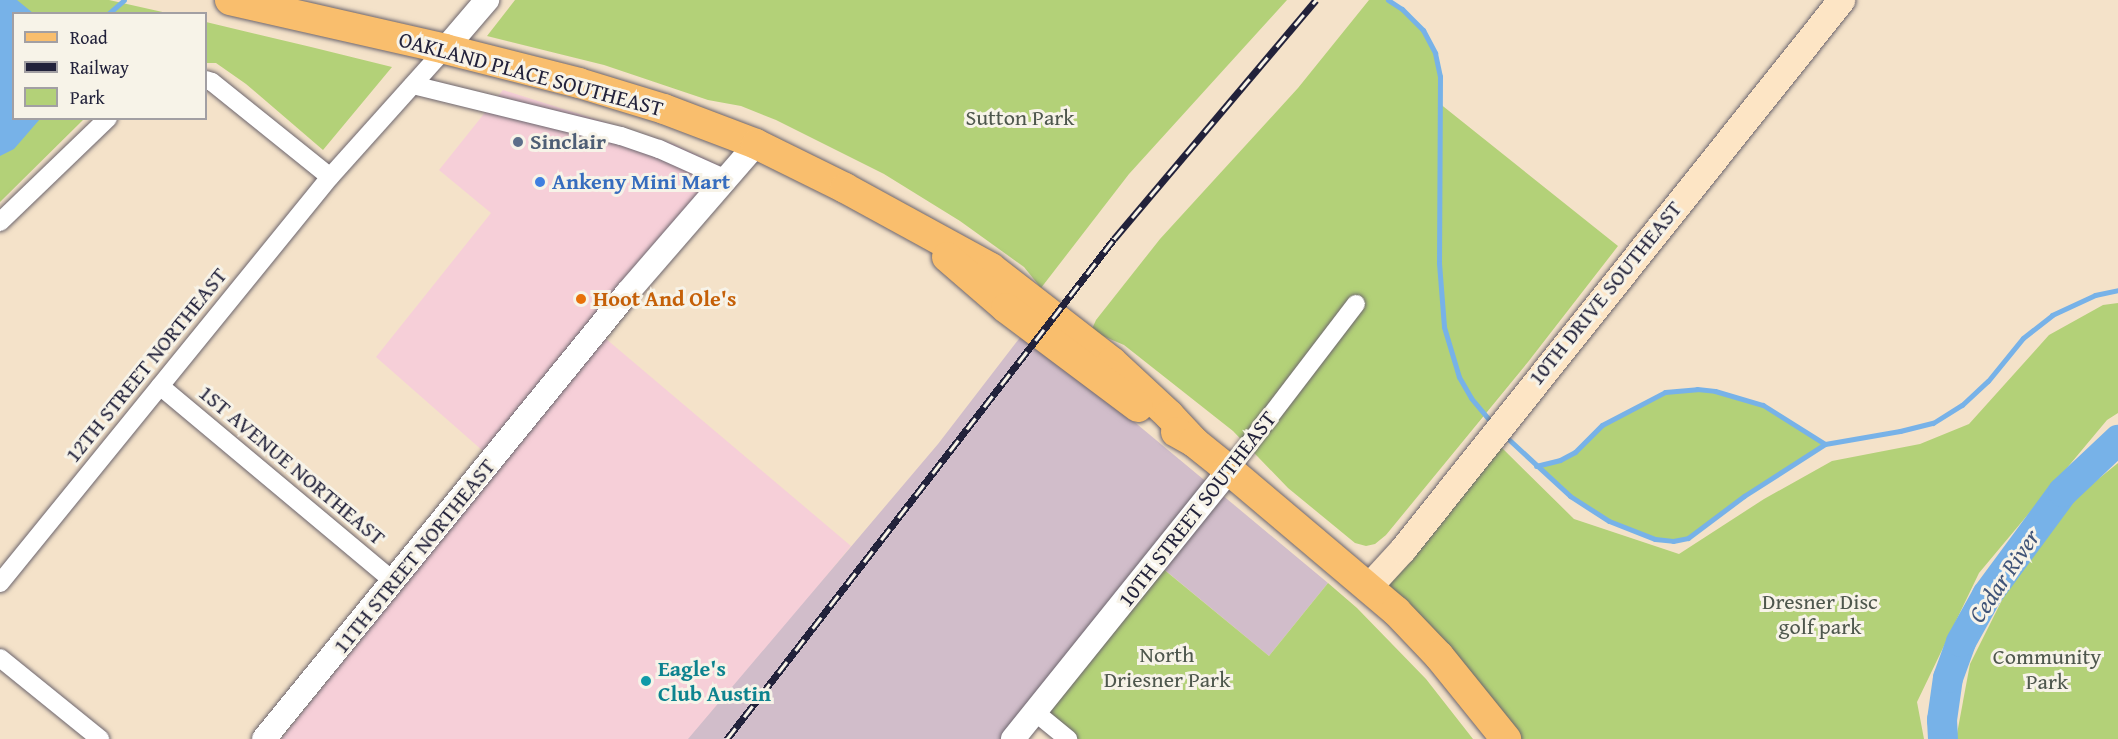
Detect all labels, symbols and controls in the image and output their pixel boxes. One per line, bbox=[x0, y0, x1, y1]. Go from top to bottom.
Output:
legend bbox=[12, 12, 207, 120]
text: Road bbox=[70, 24, 108, 51]
street label: OAKLAND PLACE SOUTHEAST bbox=[396, 26, 666, 122]
text: Railway bbox=[70, 54, 129, 81]
text: Park bbox=[70, 84, 105, 111]
park label: Sutton Park bbox=[965, 105, 1075, 131]
place label: Sinclair bbox=[530, 129, 606, 155]
marker: Sinclair bbox=[511, 135, 525, 149]
place label: Ankeny Mini Mart bbox=[552, 169, 730, 195]
marker: Ankeny Mini Mart bbox=[533, 175, 547, 189]
street label: 10TH DRIVE SOUTHEAST bbox=[1523, 196, 1687, 390]
street label: 12TH STREET NORTHEAST bbox=[59, 262, 233, 468]
place label: Hoot And Ole's bbox=[593, 286, 736, 312]
marker: Hoot And Ole's bbox=[574, 292, 588, 306]
street label: 1ST AVENUE NORTHEAST bbox=[194, 379, 390, 551]
street label: 10TH STREET SOUTHEAST bbox=[1112, 406, 1282, 612]
street label: 11TH STREET NORTHEAST bbox=[327, 453, 501, 659]
water label: Cedar River bbox=[1962, 524, 2046, 628]
park label: Dresner Disc golf park bbox=[1762, 588, 1878, 640]
park label: North Driesner Park bbox=[1104, 641, 1230, 692]
park label: Community Park bbox=[1993, 643, 2101, 694]
place label: Eagle's Club Austin bbox=[658, 655, 771, 706]
marker: Eagle's Club Austin bbox=[639, 674, 653, 688]

